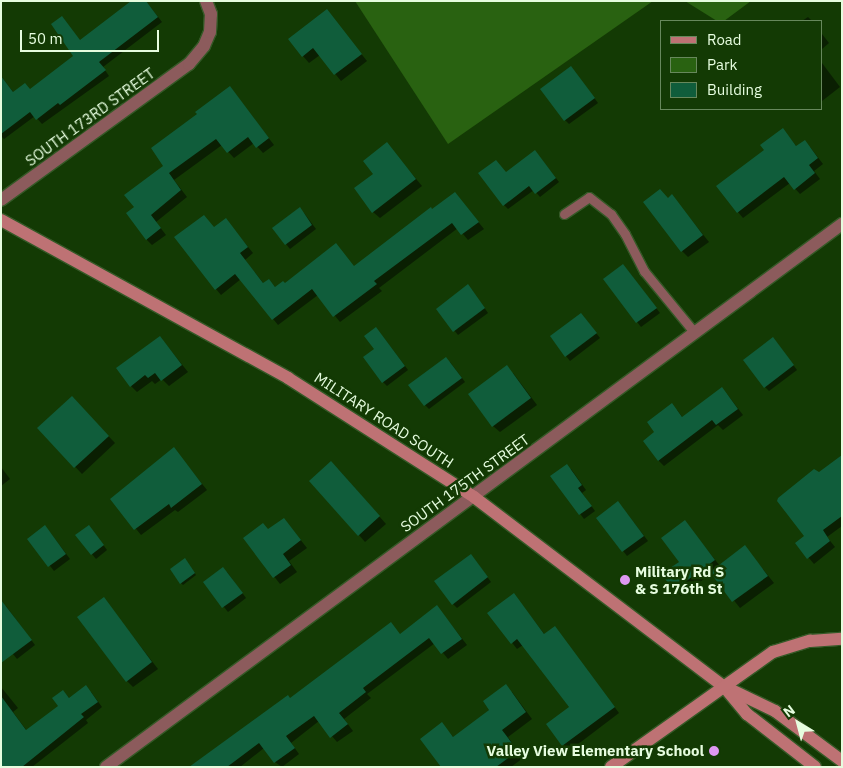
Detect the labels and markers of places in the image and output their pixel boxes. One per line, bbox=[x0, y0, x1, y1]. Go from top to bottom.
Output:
place label: Military Rd S & S 176th St bbox=[635, 562, 724, 597]
marker: Military Rd S & S 176th St bbox=[619, 574, 631, 586]
place label: Valley View Elementary School bbox=[487, 742, 704, 760]
marker: Valley View Elementary School bbox=[708, 745, 720, 757]

